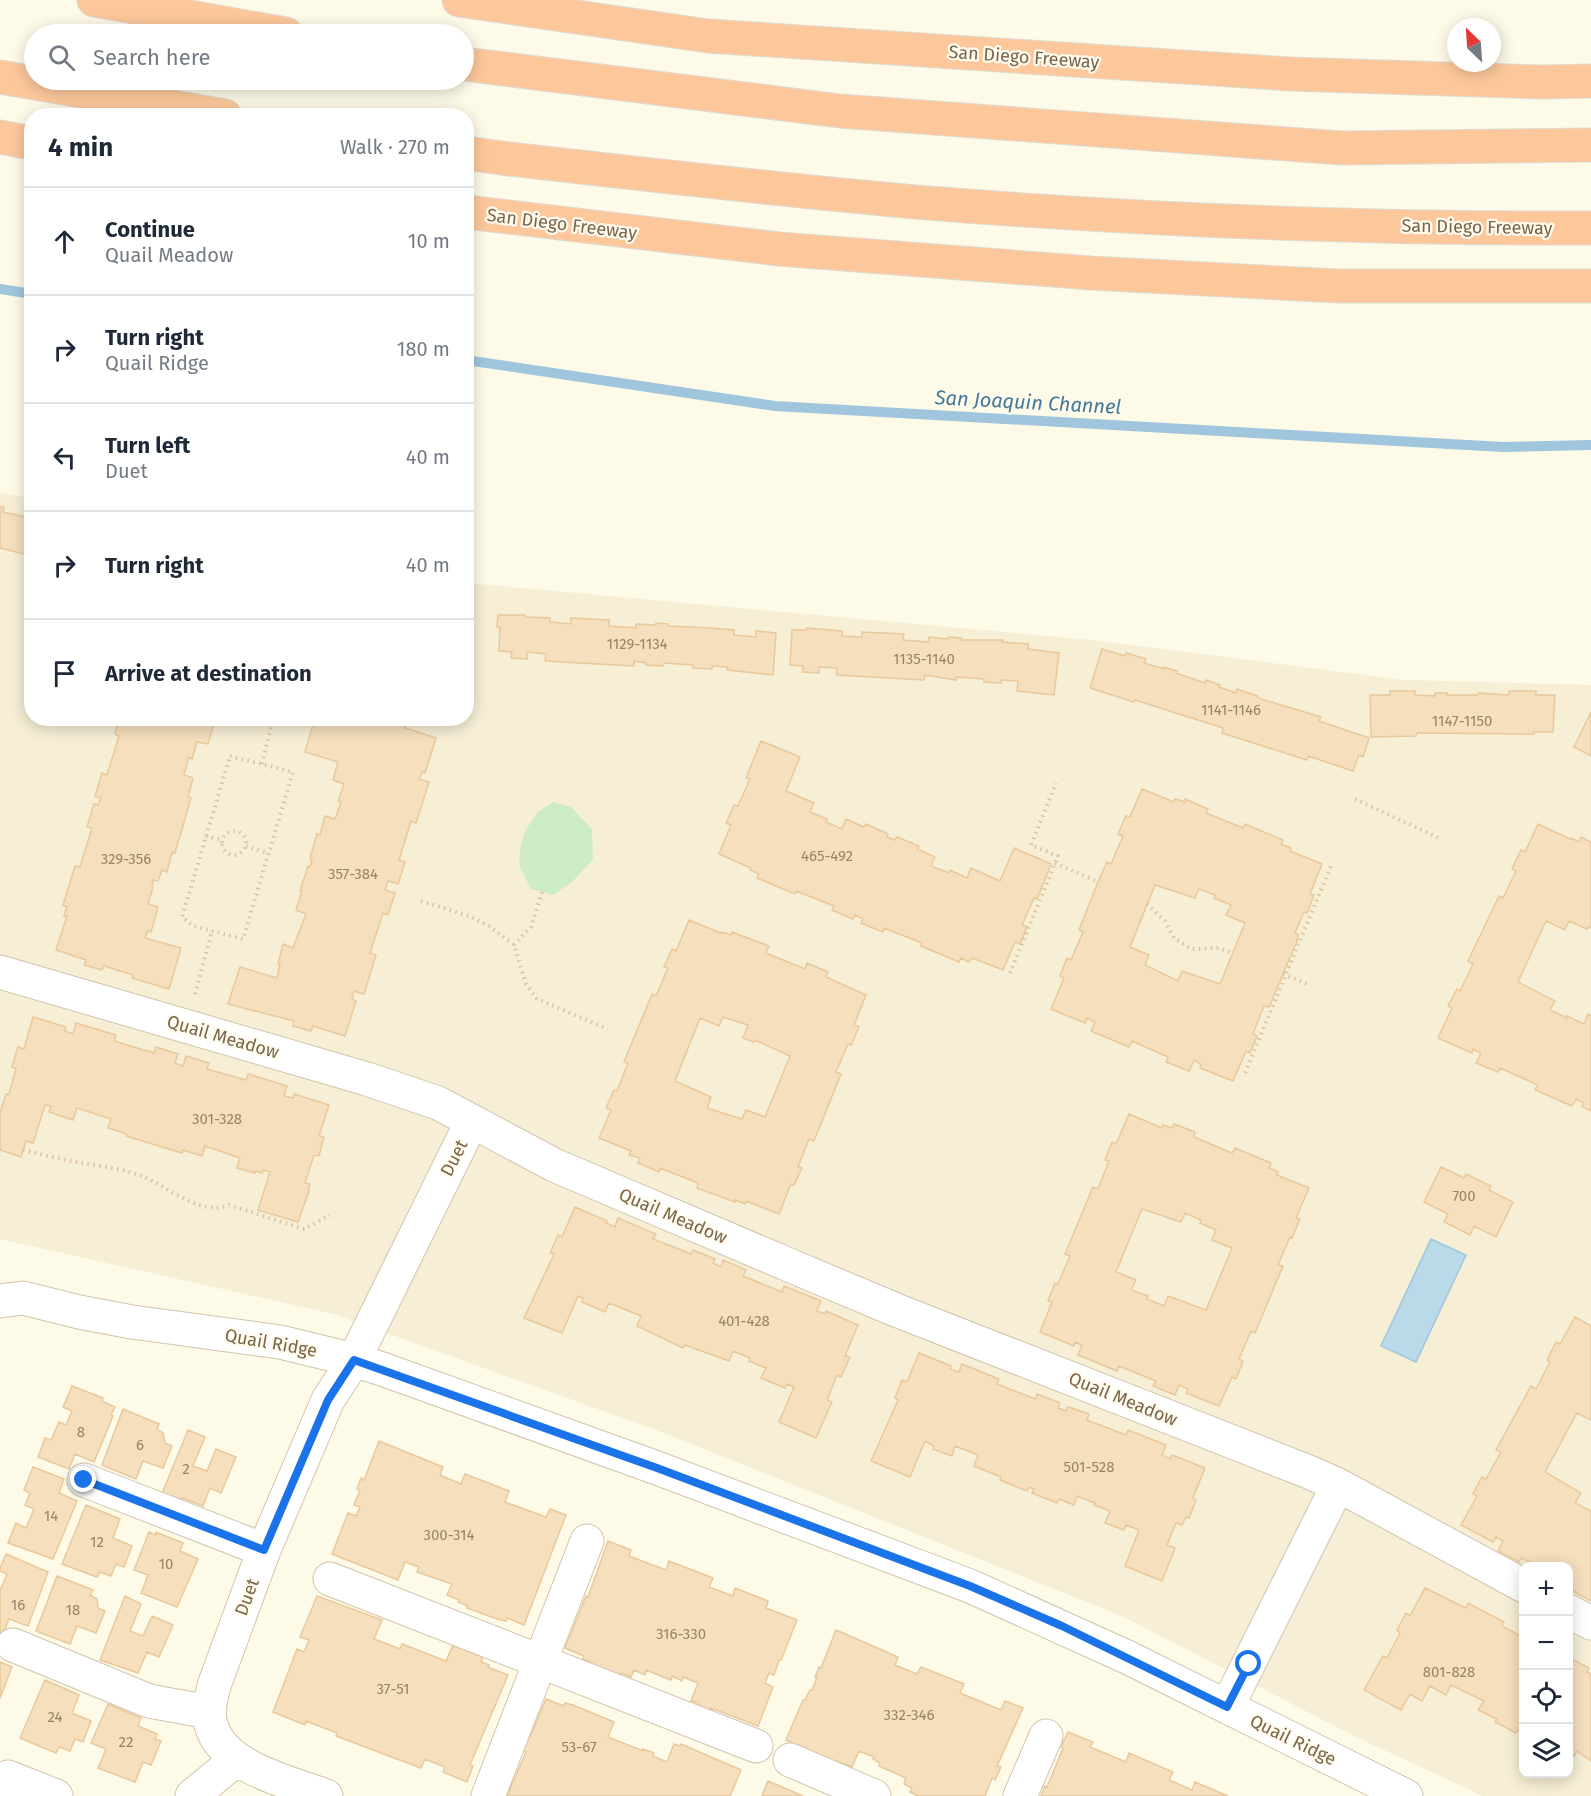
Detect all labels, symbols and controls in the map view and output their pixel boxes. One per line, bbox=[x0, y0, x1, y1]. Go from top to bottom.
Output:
north arrow bbox=[1447, 18, 1501, 72]
search box bbox=[24, 24, 474, 90]
icon: search bbox=[45, 41, 78, 74]
street label: San Diego Freeway bbox=[948, 41, 1100, 73]
text: Search here bbox=[93, 44, 211, 71]
text: 4 min bbox=[48, 132, 113, 163]
text: Walk · 270 m bbox=[340, 135, 450, 159]
street label: San Diego Freeway bbox=[486, 204, 638, 244]
street label: San Diego Freeway bbox=[1401, 215, 1553, 239]
text: Continue bbox=[105, 216, 195, 243]
icon: ahead bbox=[48, 225, 81, 258]
text: 10 m bbox=[408, 229, 450, 253]
text: Quail Meadow bbox=[105, 243, 233, 267]
text: Turn right bbox=[105, 324, 204, 351]
icon: right bbox=[48, 333, 81, 366]
text: 180 m bbox=[397, 337, 450, 361]
text: Quail Ridge bbox=[105, 351, 209, 375]
water label: San Joaquin Channel bbox=[933, 385, 1122, 419]
text: Turn left bbox=[105, 432, 190, 459]
icon: left bbox=[48, 441, 81, 474]
text: 40 m bbox=[406, 445, 450, 469]
text: Duet bbox=[105, 459, 148, 483]
icon: right bbox=[48, 549, 81, 582]
text: Turn right bbox=[105, 552, 204, 579]
text: 40 m bbox=[406, 553, 450, 577]
house number: 1129-1134 bbox=[606, 635, 668, 653]
house number: 1135-1140 bbox=[893, 650, 955, 668]
icon: arrive bbox=[48, 657, 81, 690]
text: Arrive at destination bbox=[105, 660, 312, 687]
house number: 1141-1146 bbox=[1201, 701, 1261, 719]
house number: 1147-1150 bbox=[1432, 712, 1492, 730]
house number: 465-492 bbox=[801, 847, 853, 865]
house number: 329-356 bbox=[101, 850, 151, 868]
house number: 357-384 bbox=[328, 865, 378, 883]
street label: Quail Meadow bbox=[164, 1011, 282, 1064]
house number: 301-328 bbox=[192, 1110, 242, 1128]
street label: Duet bbox=[435, 1135, 473, 1180]
street label: Quail Meadow bbox=[616, 1183, 731, 1249]
house number: 700 bbox=[1452, 1187, 1476, 1205]
house number: 401-428 bbox=[718, 1312, 770, 1330]
street label: Quail Ridge bbox=[223, 1324, 319, 1362]
street label: Quail Meadow bbox=[1065, 1367, 1181, 1431]
house number: 8 bbox=[77, 1423, 85, 1441]
house number: 6 bbox=[136, 1436, 144, 1454]
house number: 501-528 bbox=[1064, 1458, 1114, 1476]
house number: 2 bbox=[182, 1460, 190, 1478]
route end bbox=[70, 1466, 96, 1492]
house number: 14 bbox=[44, 1507, 58, 1525]
house number: 300-314 bbox=[424, 1526, 474, 1544]
house number: 12 bbox=[90, 1533, 104, 1551]
house number: 10 bbox=[159, 1555, 173, 1573]
map controls bbox=[1519, 1562, 1573, 1778]
button: + bbox=[1519, 1562, 1573, 1616]
street label: Duet bbox=[230, 1575, 264, 1619]
house number: 16 bbox=[11, 1596, 25, 1614]
house number: 18 bbox=[66, 1601, 80, 1619]
button: − bbox=[1519, 1616, 1573, 1670]
house number: 316-330 bbox=[656, 1625, 706, 1643]
route start bbox=[1235, 1650, 1261, 1676]
house number: 801-828 bbox=[1423, 1663, 1475, 1681]
button: locate bbox=[1519, 1670, 1573, 1724]
house number: 37-51 bbox=[376, 1680, 410, 1698]
house number: 332-346 bbox=[884, 1706, 934, 1724]
house number: 24 bbox=[47, 1708, 63, 1726]
street label: Quail Ridge bbox=[1246, 1710, 1340, 1770]
button: layers bbox=[1519, 1724, 1573, 1778]
house number: 22 bbox=[119, 1733, 133, 1751]
house number: 53-67 bbox=[561, 1738, 597, 1756]

